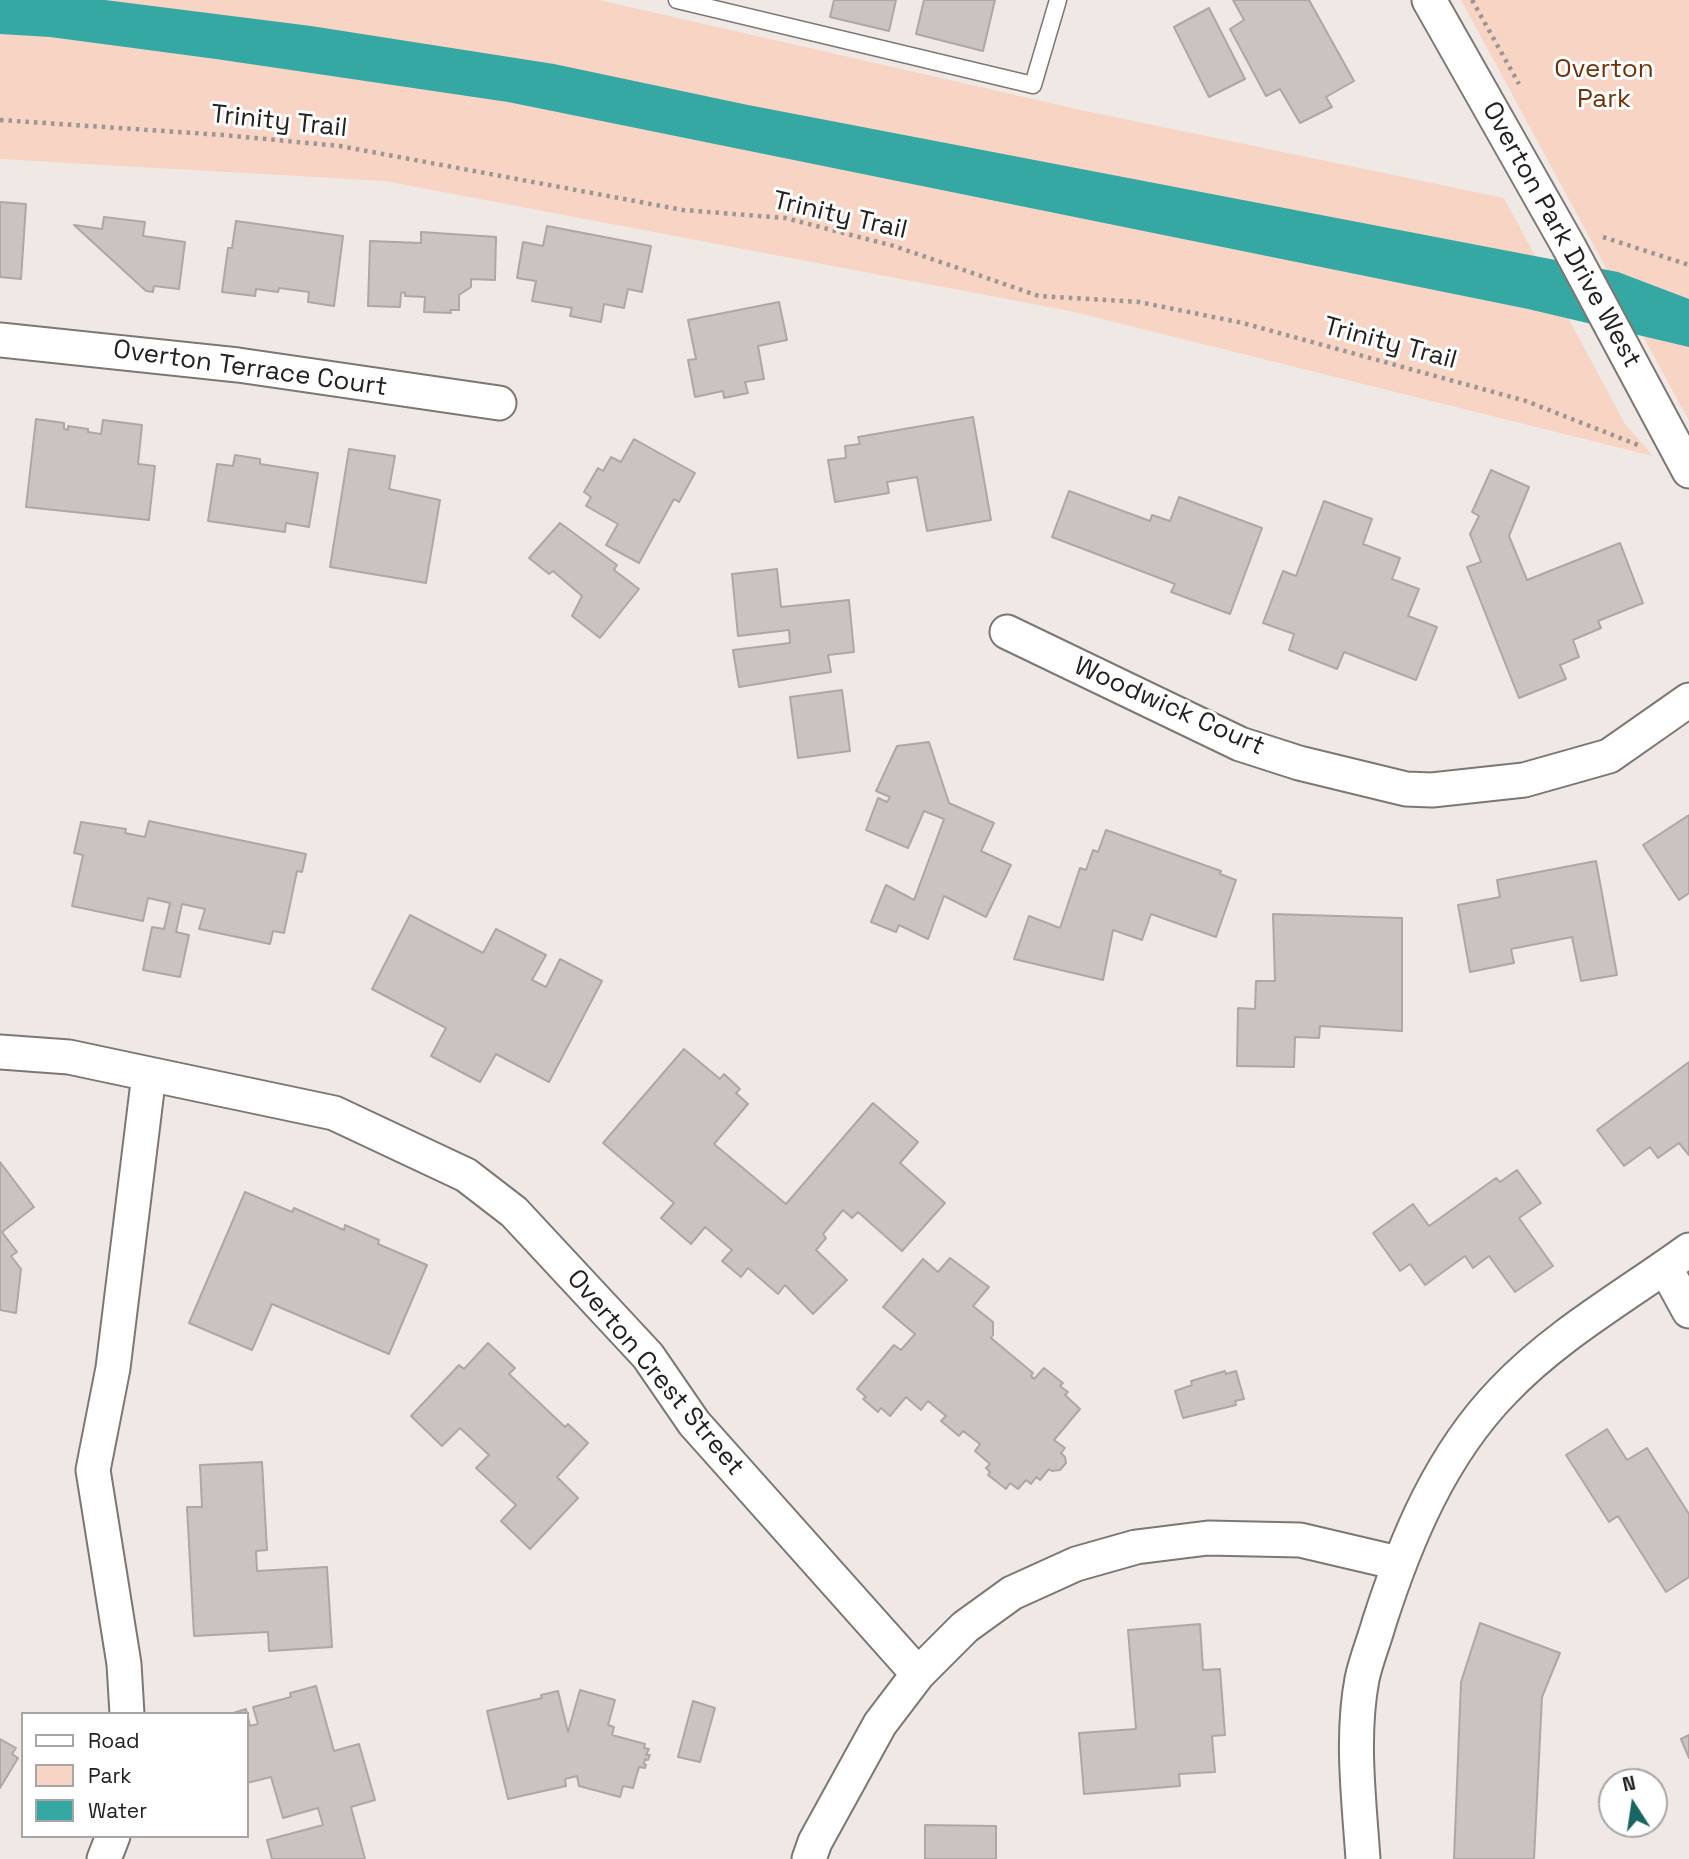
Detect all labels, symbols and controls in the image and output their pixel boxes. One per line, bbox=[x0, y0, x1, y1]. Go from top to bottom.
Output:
park label: Overton Park bbox=[1554, 54, 1654, 116]
street label: Overton Park Drive West bbox=[1475, 97, 1647, 373]
street label: Trinity Trail bbox=[209, 99, 349, 145]
street label: Trinity Trail bbox=[770, 185, 910, 247]
street label: Trinity Trail bbox=[1320, 311, 1460, 377]
street label: Overton Terrace Court bbox=[111, 334, 389, 404]
street label: Woodwick Court bbox=[1069, 651, 1269, 763]
street label: Overton Crest Street bbox=[560, 1264, 750, 1482]
legend bbox=[21, 1712, 248, 1838]
text: Road bbox=[88, 1727, 140, 1754]
text: Park bbox=[88, 1762, 132, 1789]
north arrow bbox=[1598, 1768, 1668, 1838]
text: N bbox=[1620, 1770, 1638, 1797]
text: Water bbox=[88, 1797, 147, 1824]

